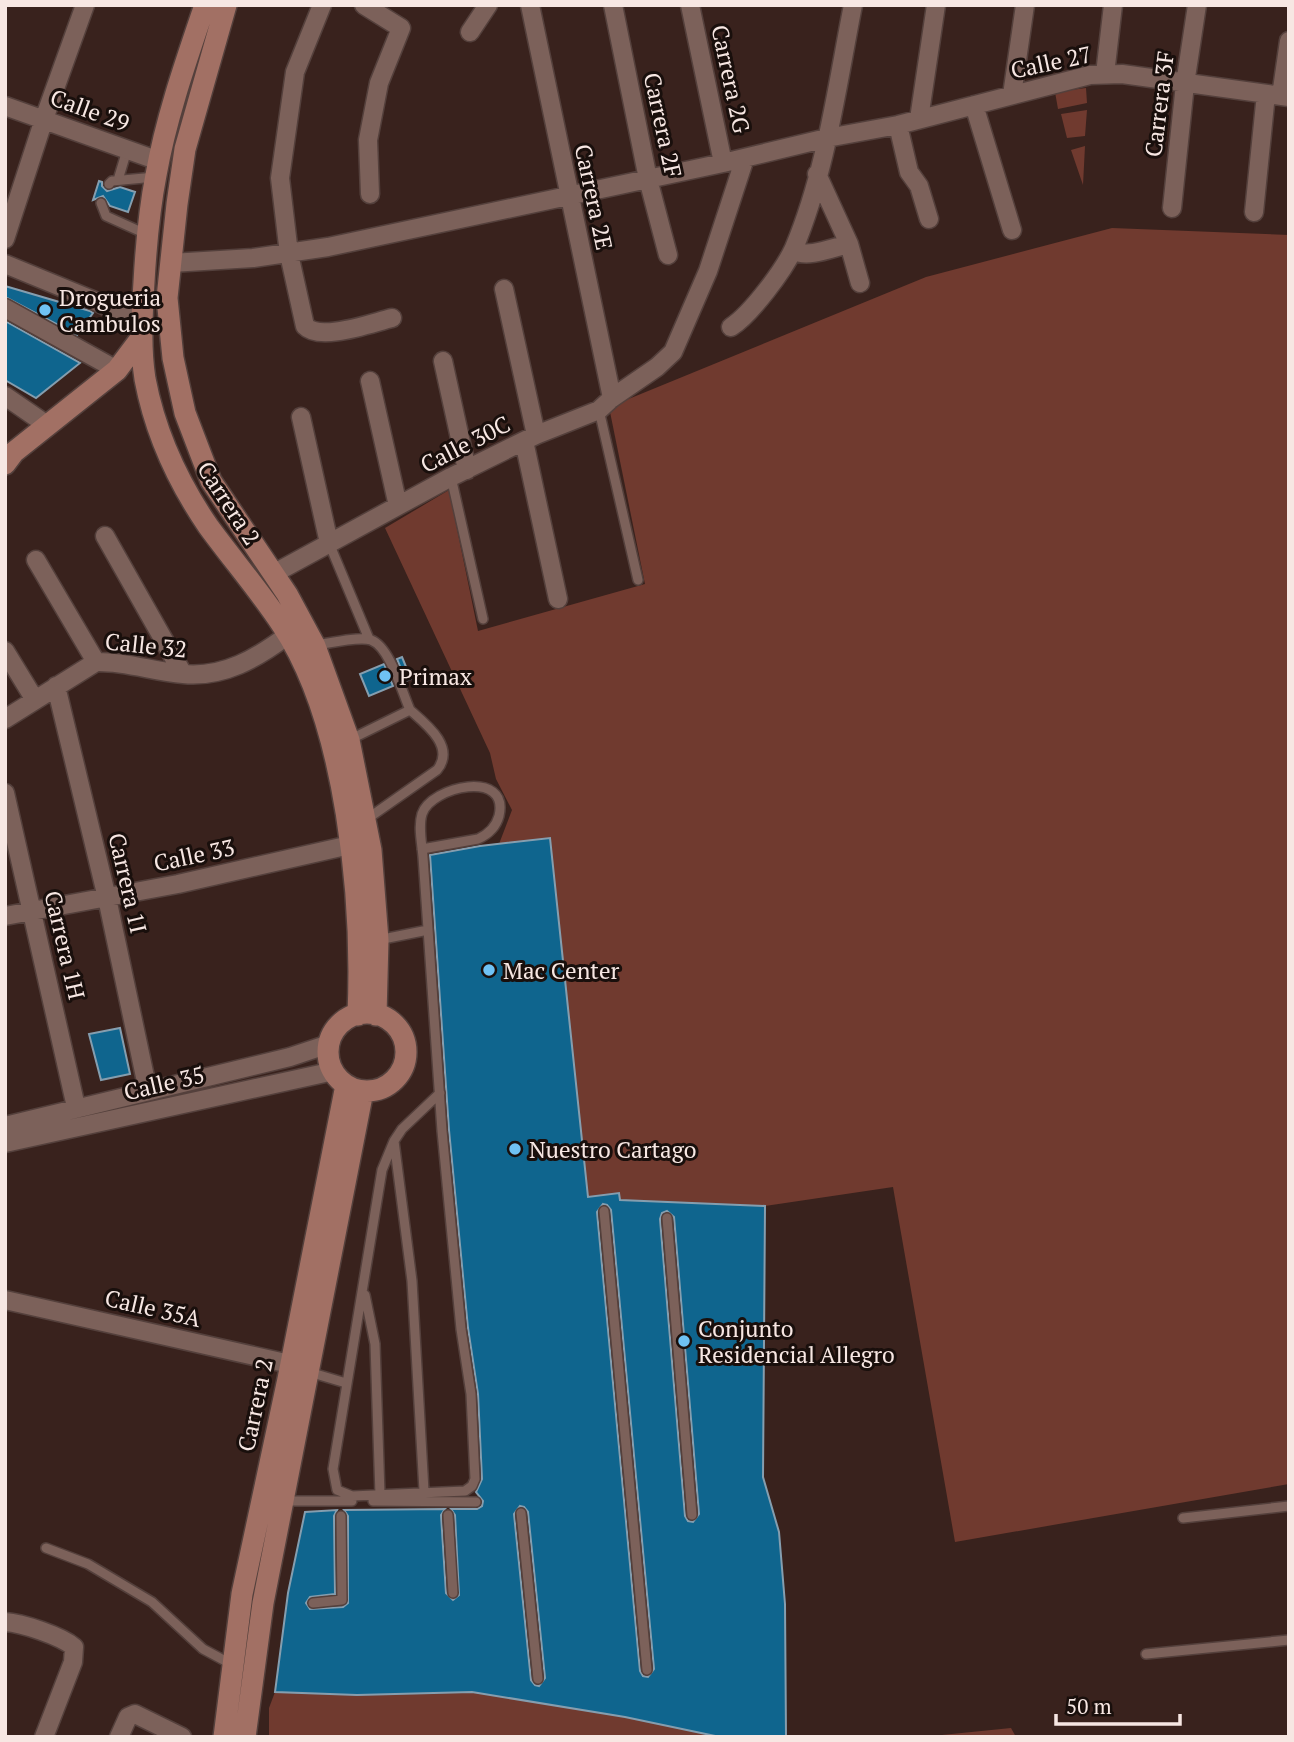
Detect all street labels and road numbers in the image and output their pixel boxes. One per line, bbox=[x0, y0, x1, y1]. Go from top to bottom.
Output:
street label: Carrera 2G bbox=[704, 22, 758, 136]
street label: Calle 27 bbox=[1008, 38, 1094, 86]
street label: Carrera 3F bbox=[1137, 49, 1181, 159]
street label: Carrera 2F bbox=[637, 70, 689, 180]
street label: Calle 29 bbox=[46, 81, 134, 139]
street label: Carrera 2E bbox=[568, 141, 620, 253]
street label: Calle 30C bbox=[415, 408, 515, 480]
street label: Carrera 2 bbox=[190, 455, 268, 551]
street label: Calle 32 bbox=[104, 625, 188, 665]
street label: Carrera 1I bbox=[101, 830, 155, 936]
street label: Calle 33 bbox=[151, 831, 237, 879]
street label: Carrera 1H bbox=[37, 888, 93, 1003]
street label: Calle 35 bbox=[121, 1059, 207, 1107]
street label: Calle 35A bbox=[102, 1282, 204, 1334]
street label: Carrera 2 bbox=[230, 1356, 280, 1454]

